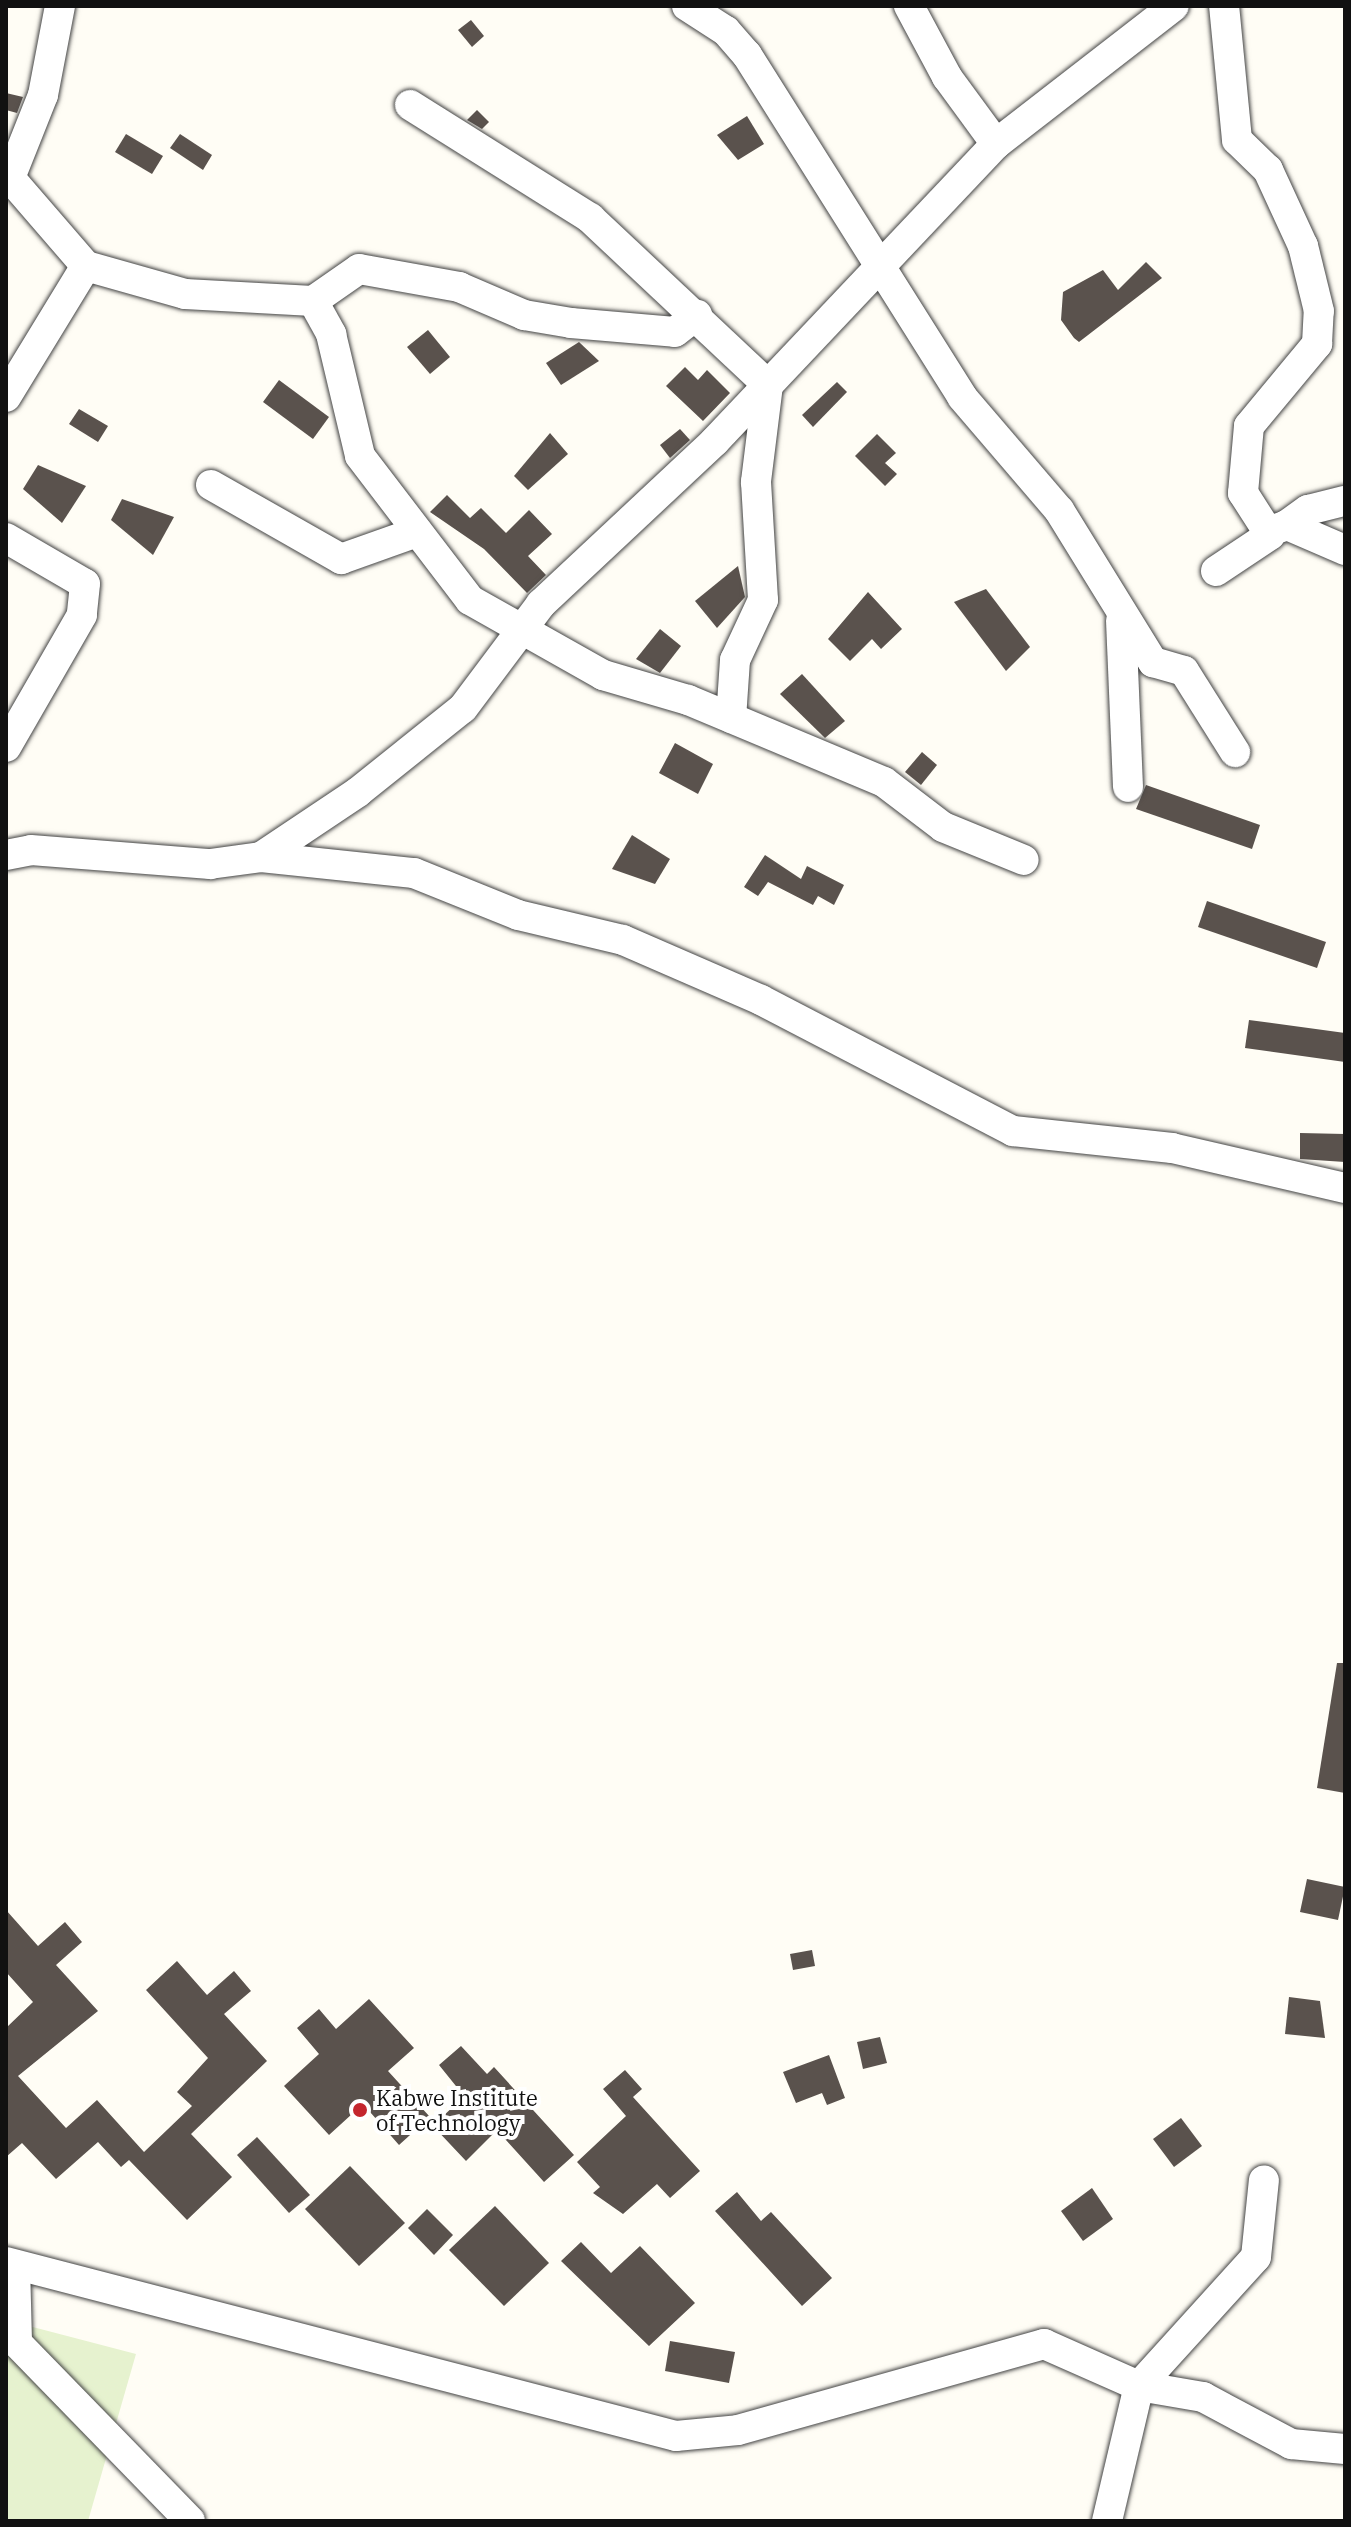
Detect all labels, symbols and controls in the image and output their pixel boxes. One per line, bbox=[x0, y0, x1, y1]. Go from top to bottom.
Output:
place label: Kabwe Institute of Technology bbox=[376, 2084, 538, 2136]
marker: Kabwe Institute of Technology bbox=[351, 2101, 369, 2119]

